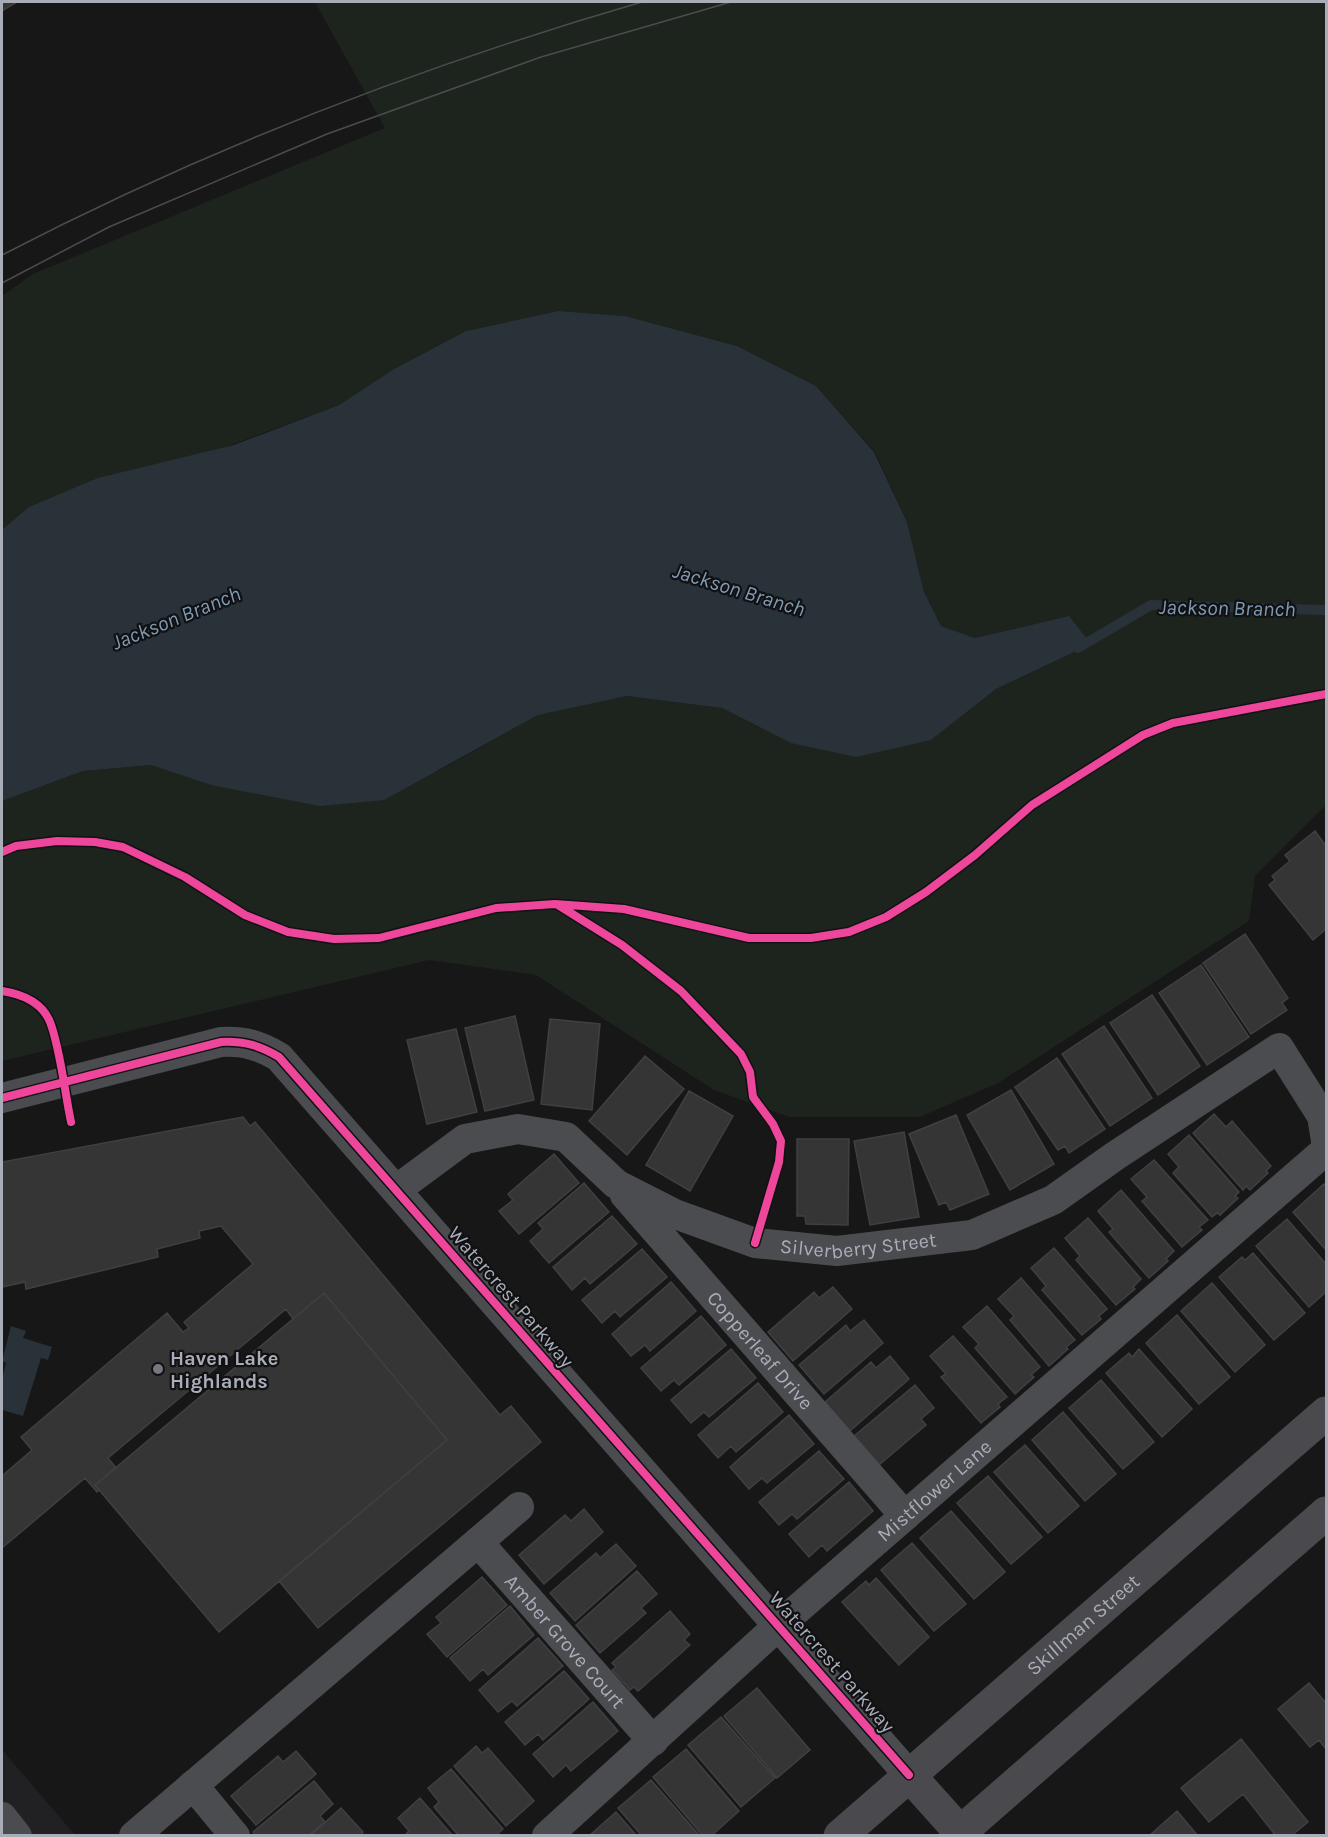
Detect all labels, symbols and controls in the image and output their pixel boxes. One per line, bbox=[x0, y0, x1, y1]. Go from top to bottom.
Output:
water label: Jackson Branch bbox=[670, 559, 808, 621]
water label: Jackson Branch bbox=[108, 581, 244, 655]
water label: Jackson Branch bbox=[1158, 595, 1296, 621]
street label: Watercrest Parkway bbox=[444, 1222, 578, 1372]
street label: Silverberry Street bbox=[779, 1228, 938, 1263]
street label: Copperleaf Drive bbox=[703, 1286, 818, 1414]
place label: Haven Lake Highlands bbox=[170, 1347, 278, 1393]
marker: Haven Lake Highlands bbox=[151, 1362, 165, 1376]
street label: Mistflower Lane bbox=[872, 1435, 996, 1546]
street label: Amber Grove Court bbox=[500, 1569, 630, 1713]
street label: Skillman Street bbox=[1022, 1569, 1144, 1680]
street label: Watercrest Parkway bbox=[765, 1587, 899, 1737]

